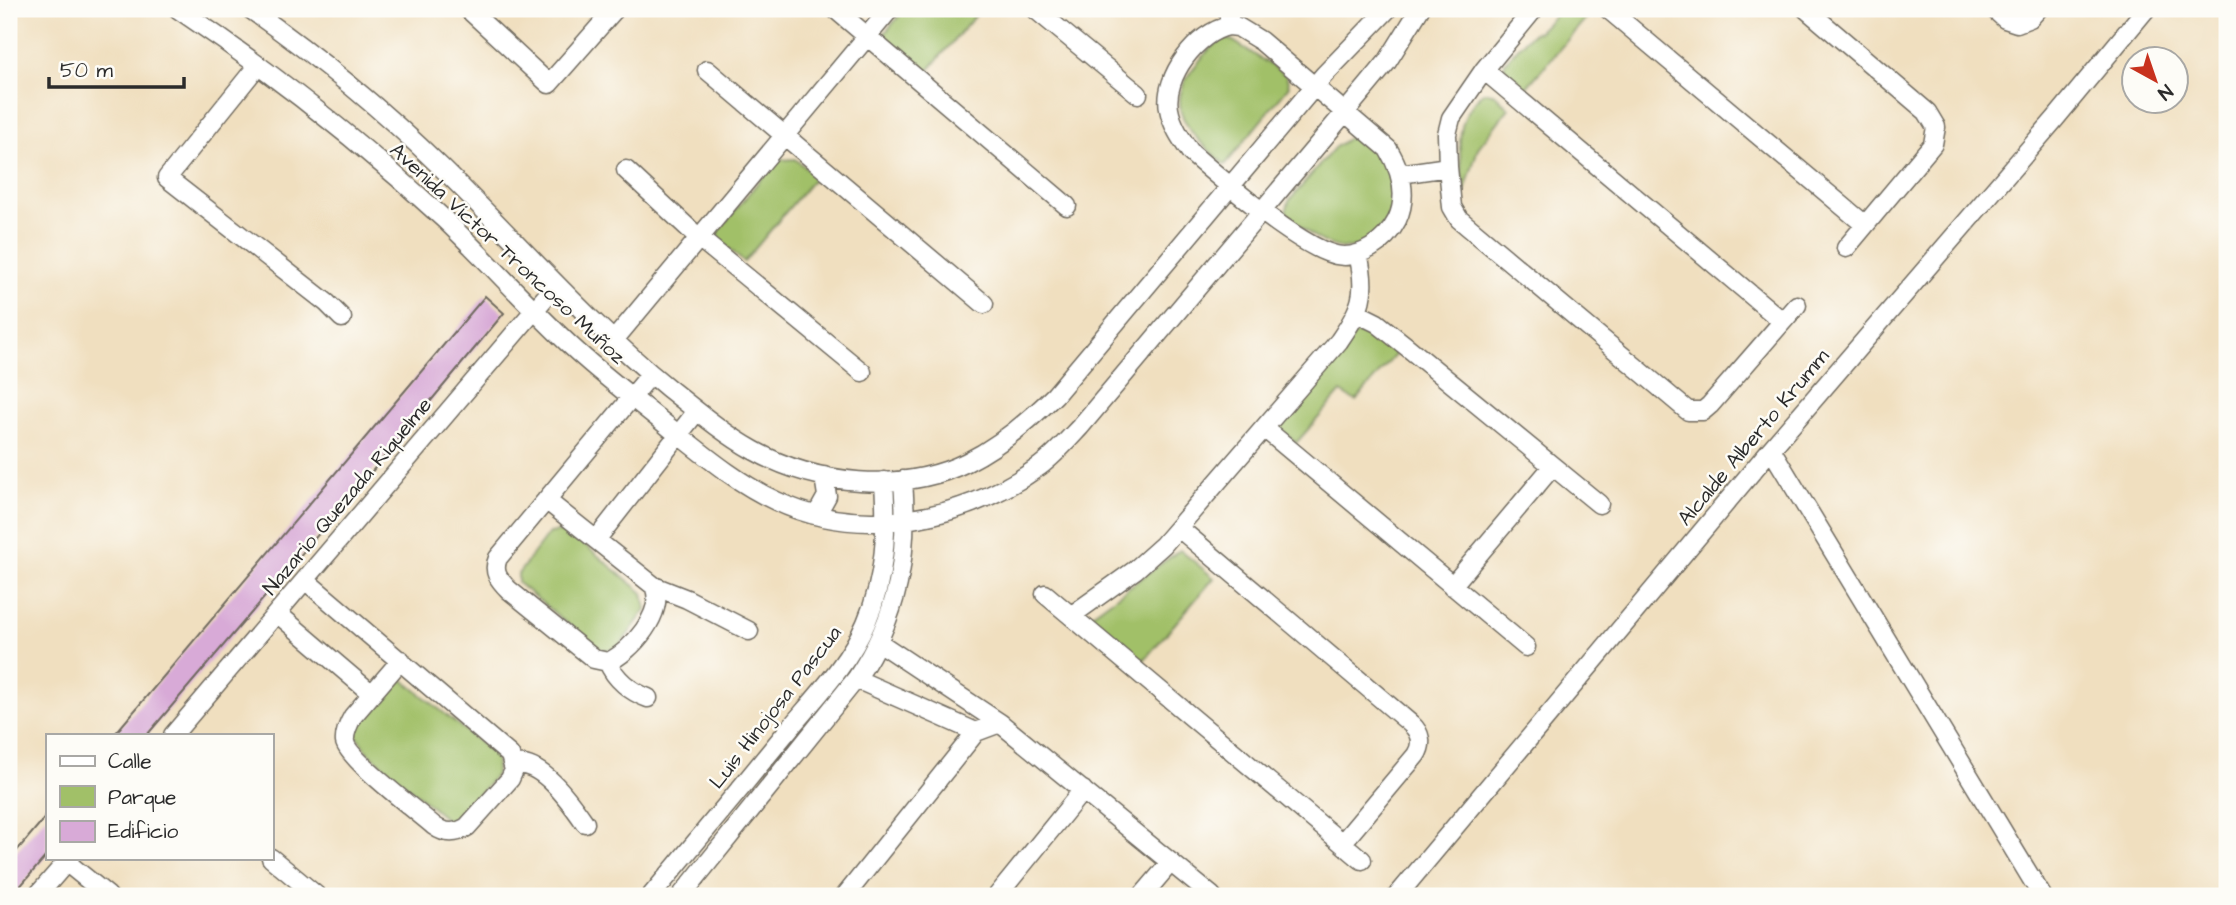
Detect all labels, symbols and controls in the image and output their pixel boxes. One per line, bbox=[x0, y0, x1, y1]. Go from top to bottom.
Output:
scale bar bbox=[49, 46, 184, 90]
north arrow bbox=[2120, 46, 2190, 116]
text: 50 m bbox=[60, 56, 114, 85]
text: N bbox=[2152, 78, 2178, 106]
street label: Avenida Víctor Troncoso Muñoz bbox=[383, 136, 632, 371]
street label: Alcalde Alberto Krumm bbox=[1671, 342, 1836, 532]
street label: Nazario Quezada Riquelme bbox=[256, 391, 439, 601]
street label: Luis Hinojosa Pascua bbox=[702, 619, 849, 795]
legend bbox=[46, 734, 273, 860]
text: Calle bbox=[108, 747, 152, 776]
text: Parque bbox=[108, 783, 176, 812]
text: Edificio bbox=[108, 817, 178, 846]

